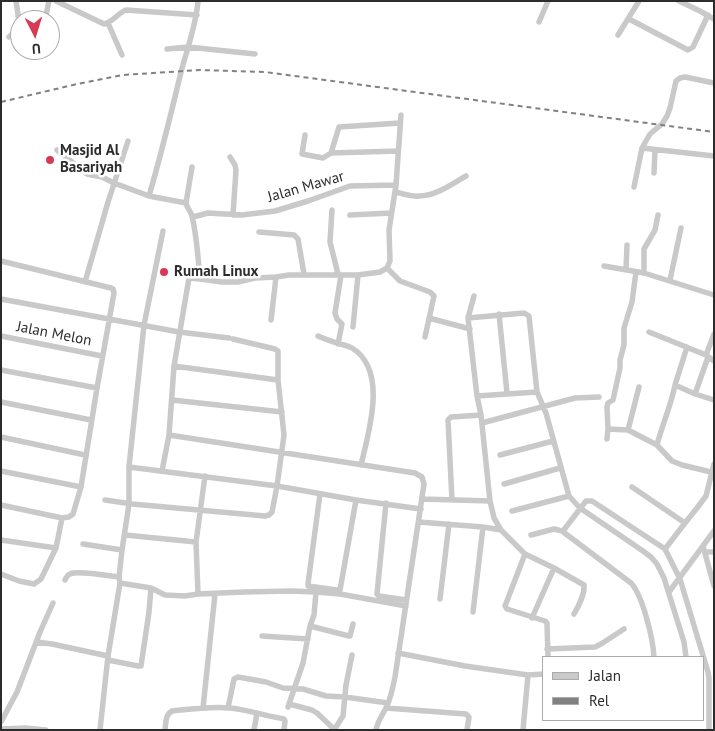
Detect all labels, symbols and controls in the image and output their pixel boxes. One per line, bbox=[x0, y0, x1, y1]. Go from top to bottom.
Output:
north arrow bbox=[10, 10, 60, 60]
text: U bbox=[31, 40, 41, 58]
place label: Masjid Al Basariyah bbox=[60, 142, 122, 177]
marker: Masjid Al Basariyah bbox=[44, 154, 56, 166]
street label: Jalan Mawar bbox=[266, 168, 346, 206]
place label: Rumah Linux bbox=[174, 263, 258, 281]
marker: Rumah Linux bbox=[158, 266, 170, 278]
street label: Jalan Melon bbox=[15, 318, 93, 350]
legend bbox=[542, 656, 705, 721]
text: Jalan bbox=[589, 666, 621, 685]
text: Rel bbox=[589, 691, 609, 710]

